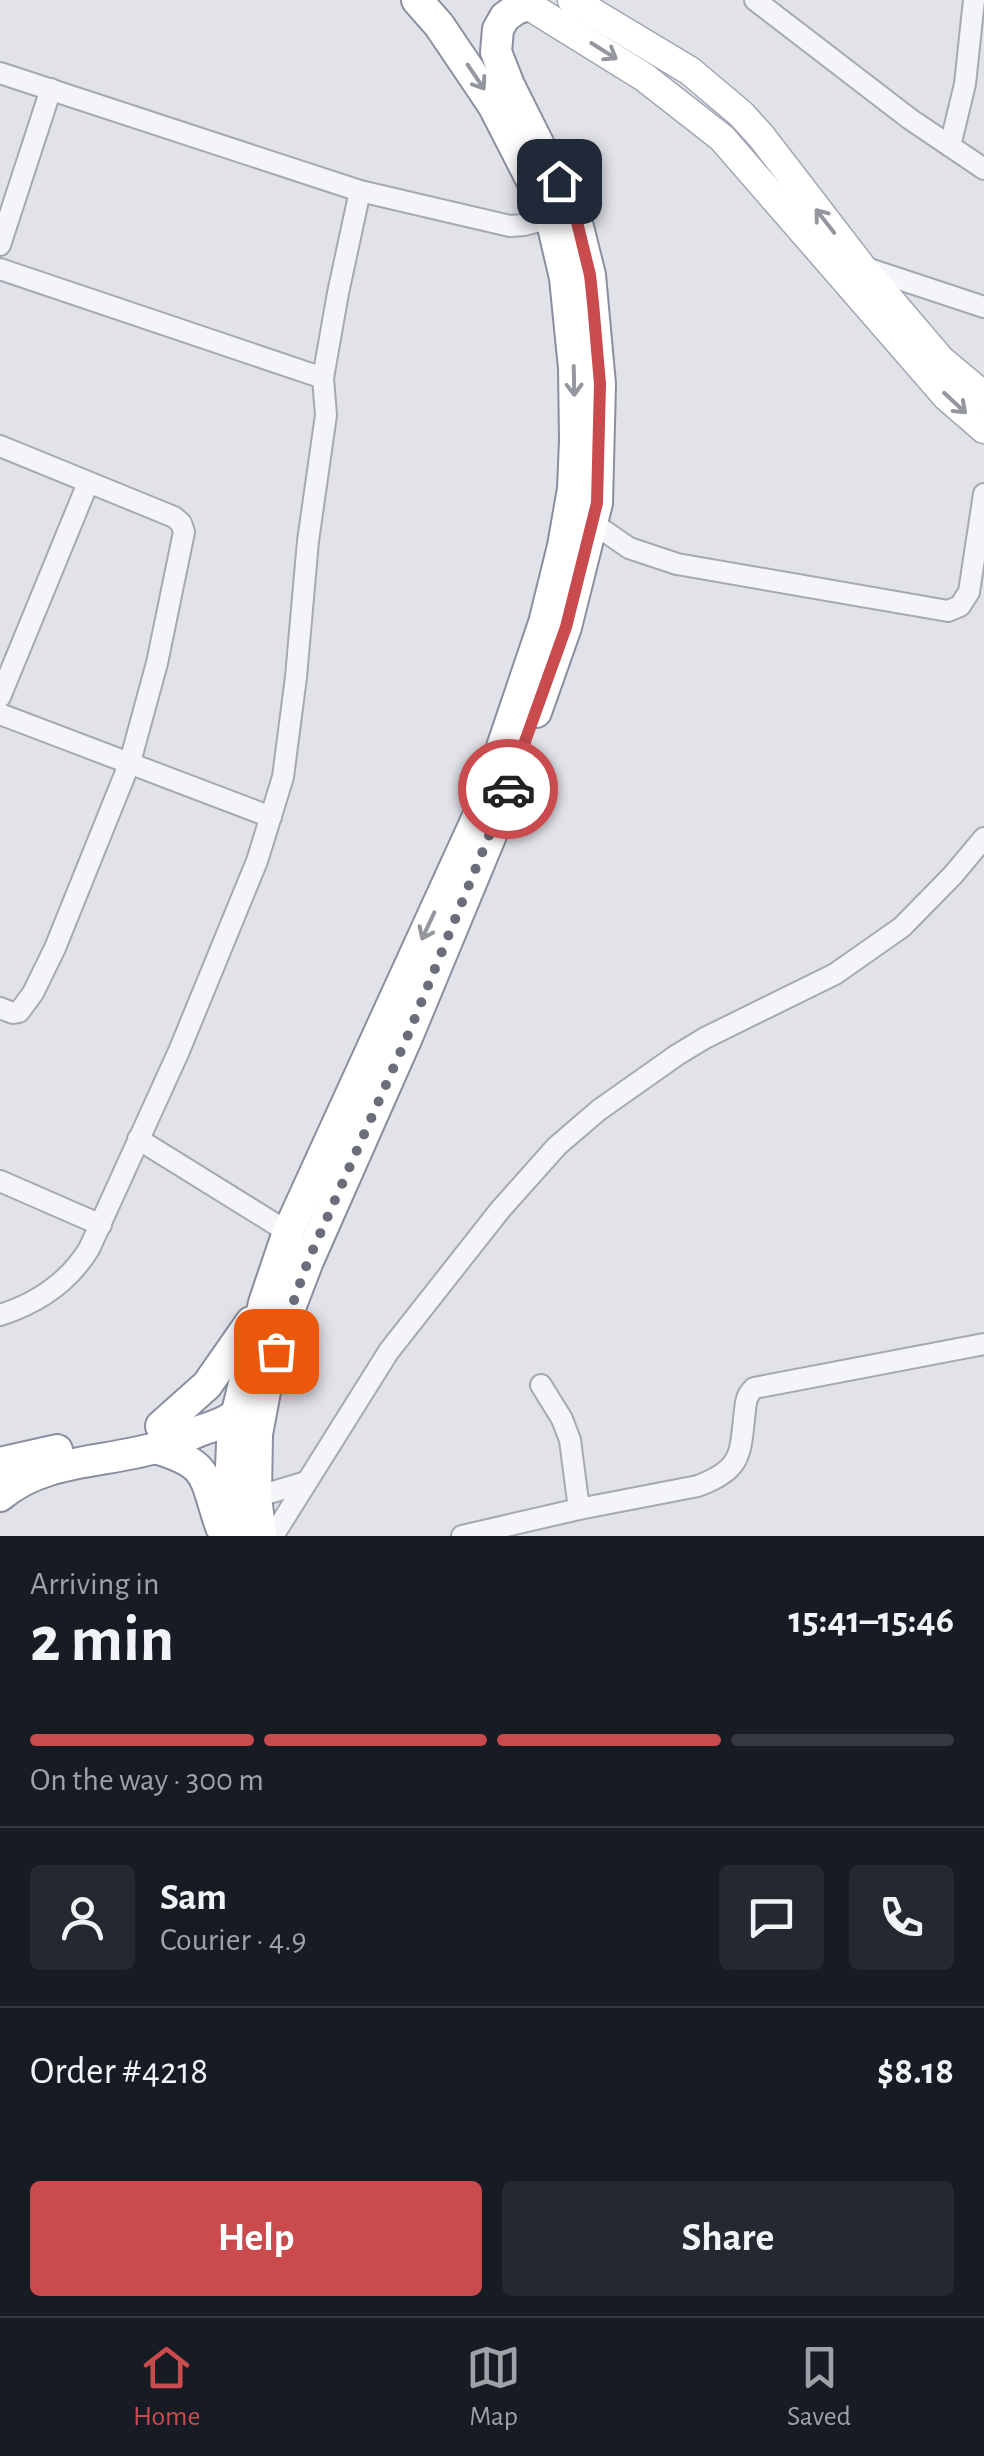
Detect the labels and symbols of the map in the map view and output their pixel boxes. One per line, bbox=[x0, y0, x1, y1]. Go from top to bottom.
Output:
one-way arrow bbox=[589, 41, 617, 61]
one-way arrow bbox=[465, 63, 486, 91]
pin bbox=[517, 139, 602, 224]
one-way arrow bbox=[814, 208, 835, 235]
one-way arrow bbox=[565, 365, 584, 397]
one-way arrow bbox=[942, 391, 966, 415]
courier bbox=[458, 739, 558, 839]
one-way arrow bbox=[417, 910, 436, 940]
pin bbox=[234, 1309, 319, 1394]

